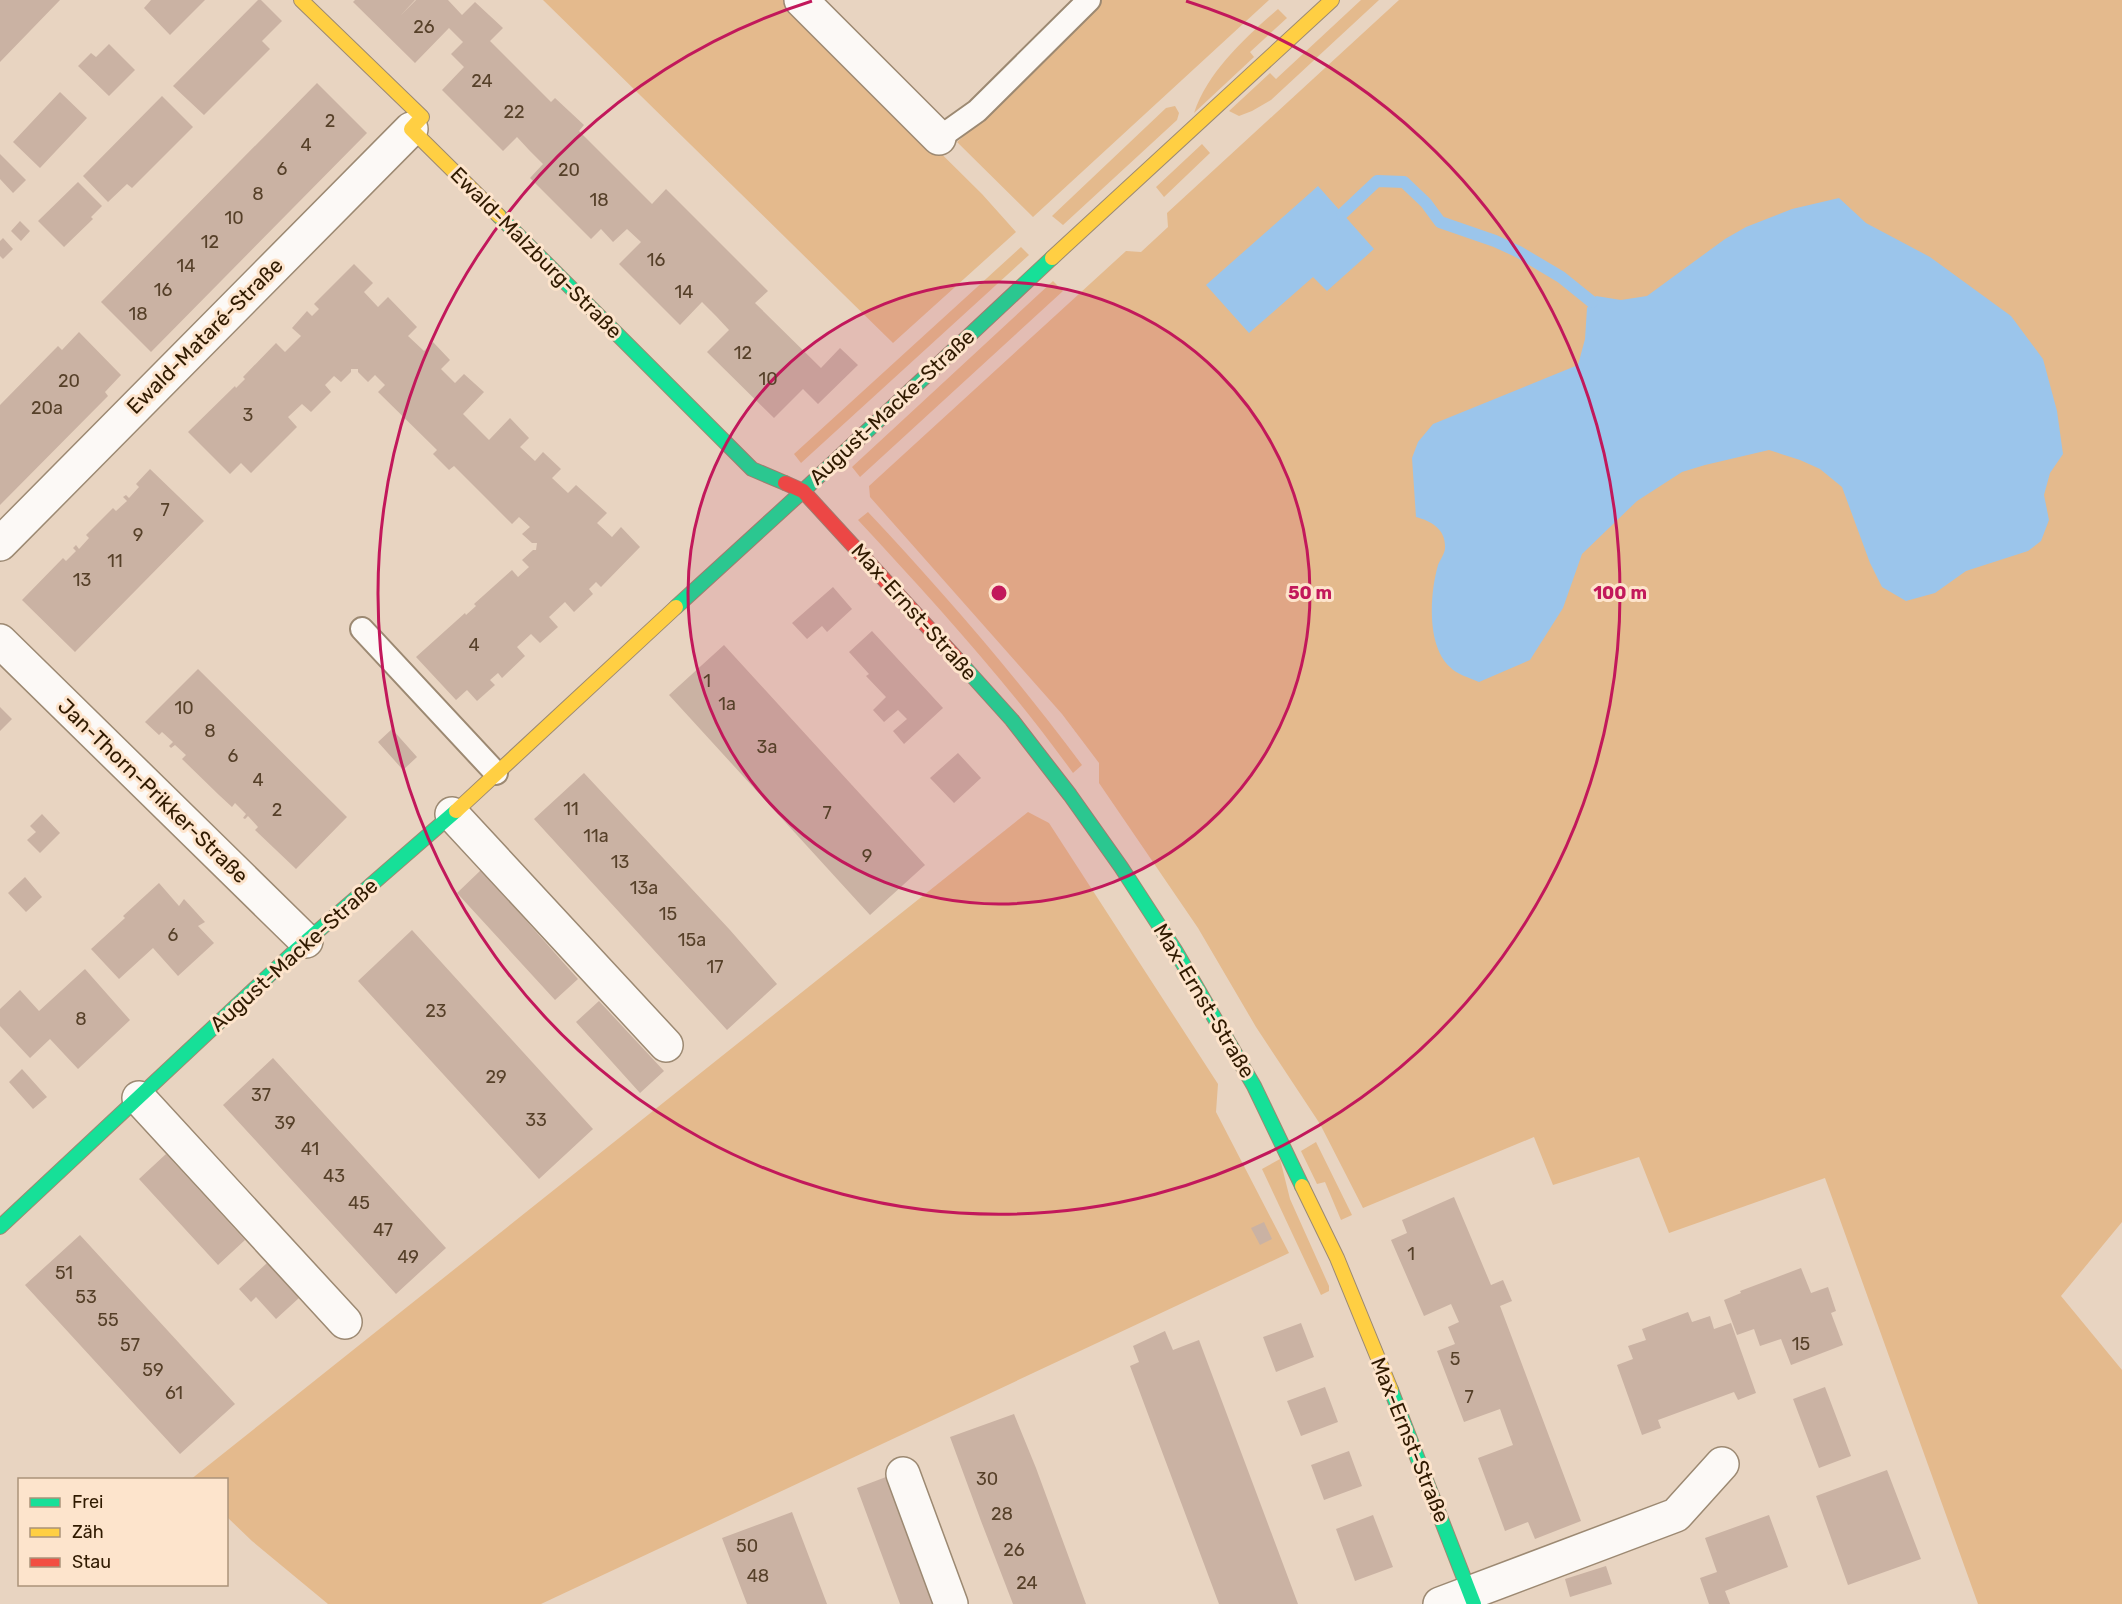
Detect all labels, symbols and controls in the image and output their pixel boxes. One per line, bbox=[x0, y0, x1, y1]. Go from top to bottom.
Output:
house number: 26 bbox=[413, 16, 435, 38]
house number: 24 bbox=[471, 70, 493, 92]
house number: 22 bbox=[503, 101, 525, 123]
house number: 2 bbox=[325, 110, 335, 132]
house number: 4 bbox=[300, 134, 312, 156]
house number: 6 bbox=[277, 158, 288, 180]
house number: 20 bbox=[558, 159, 580, 181]
street label: Ewald-Malzburg-Straße bbox=[445, 162, 627, 344]
house number: 8 bbox=[252, 183, 264, 205]
house number: 18 bbox=[589, 189, 609, 211]
house number: 10 bbox=[224, 207, 244, 229]
house number: 12 bbox=[201, 231, 219, 253]
house number: 16 bbox=[647, 249, 665, 271]
street label: Ewald-Mataré-Straße bbox=[121, 252, 288, 419]
house number: 14 bbox=[177, 255, 195, 277]
house number: 16 bbox=[154, 279, 172, 301]
house number: 14 bbox=[675, 281, 693, 303]
house number: 18 bbox=[128, 303, 148, 325]
street label: August-Macke-Straße bbox=[804, 323, 980, 490]
house number: 12 bbox=[734, 342, 752, 364]
house number: 10 bbox=[758, 368, 778, 390]
house number: 20 bbox=[58, 370, 80, 392]
house number: 20a bbox=[31, 397, 63, 419]
house number: 3 bbox=[243, 404, 253, 426]
house number: 7 bbox=[160, 499, 170, 521]
house number: 9 bbox=[133, 524, 143, 546]
street label: Max-Ernst-Straße bbox=[846, 538, 982, 685]
house number: 11 bbox=[107, 550, 123, 572]
house number: 13 bbox=[73, 569, 91, 591]
text: 50 m bbox=[1288, 582, 1332, 604]
text: 100 m bbox=[1593, 582, 1647, 604]
centre of rings bbox=[989, 583, 1009, 603]
house number: 4 bbox=[468, 634, 480, 656]
house number: 1 bbox=[703, 670, 711, 692]
street label: Jan-Thorn-Prikker-Straße bbox=[53, 693, 254, 888]
house number: 1a bbox=[718, 693, 736, 715]
house number: 10 bbox=[174, 697, 194, 719]
house number: 8 bbox=[204, 720, 216, 742]
house number: 3a bbox=[757, 736, 777, 758]
house number: 6 bbox=[228, 745, 239, 767]
house number: 4 bbox=[252, 769, 264, 791]
house number: 11 bbox=[563, 798, 579, 820]
house number: 2 bbox=[272, 799, 282, 821]
house number: 7 bbox=[822, 802, 832, 824]
house number: 11a bbox=[583, 825, 609, 847]
house number: 9 bbox=[862, 845, 872, 867]
house number: 13 bbox=[611, 851, 629, 873]
street label: August-Macke-Straße bbox=[205, 873, 383, 1037]
house number: 13a bbox=[630, 877, 658, 899]
house number: 15 bbox=[659, 903, 677, 925]
street label: Max-Ernst-Straße bbox=[1148, 919, 1260, 1082]
house number: 6 bbox=[168, 924, 179, 946]
house number: 15a bbox=[678, 929, 706, 951]
house number: 17 bbox=[707, 956, 723, 978]
house number: 23 bbox=[425, 1000, 447, 1022]
house number: 8 bbox=[75, 1008, 87, 1030]
house number: 29 bbox=[485, 1066, 507, 1088]
house number: 37 bbox=[251, 1084, 271, 1106]
house number: 33 bbox=[525, 1109, 547, 1131]
house number: 39 bbox=[274, 1112, 296, 1134]
house number: 41 bbox=[301, 1138, 319, 1160]
house number: 43 bbox=[323, 1165, 345, 1187]
house number: 45 bbox=[348, 1192, 370, 1214]
house number: 47 bbox=[373, 1219, 393, 1241]
house number: 1 bbox=[1407, 1243, 1415, 1265]
house number: 49 bbox=[397, 1246, 419, 1268]
house number: 51 bbox=[55, 1262, 73, 1284]
house number: 53 bbox=[75, 1286, 97, 1308]
house number: 55 bbox=[97, 1309, 119, 1331]
house number: 15 bbox=[1792, 1333, 1810, 1355]
house number: 57 bbox=[120, 1334, 140, 1356]
house number: 5 bbox=[1450, 1348, 1460, 1370]
street label: Max-Ernst-Straße bbox=[1366, 1354, 1455, 1526]
house number: 59 bbox=[142, 1359, 164, 1381]
house number: 61 bbox=[165, 1382, 183, 1404]
house number: 7 bbox=[1464, 1386, 1474, 1408]
house number: 30 bbox=[976, 1468, 998, 1490]
legend bbox=[18, 1478, 228, 1586]
text: Frei bbox=[72, 1491, 103, 1513]
house number: 28 bbox=[991, 1503, 1013, 1525]
text: Zäh bbox=[72, 1521, 104, 1543]
house number: 50 bbox=[736, 1535, 758, 1557]
house number: 26 bbox=[1003, 1539, 1025, 1561]
text: Stau bbox=[72, 1551, 111, 1573]
house number: 48 bbox=[747, 1565, 769, 1587]
house number: 24 bbox=[1016, 1572, 1038, 1594]

